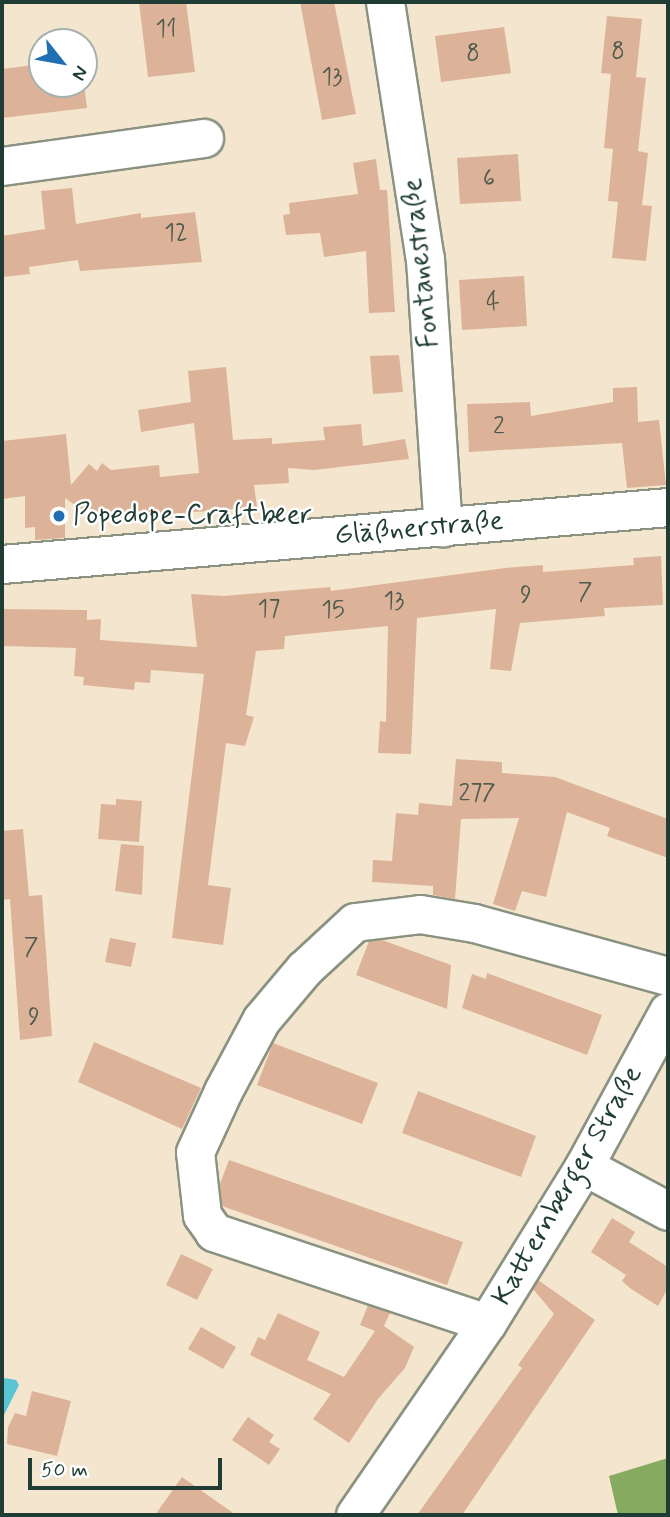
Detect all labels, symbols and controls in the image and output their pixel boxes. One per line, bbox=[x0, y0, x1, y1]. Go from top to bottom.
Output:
house number: 11 bbox=[155, 16, 177, 44]
north arrow bbox=[28, 28, 98, 98]
house number: 8 bbox=[611, 38, 625, 66]
house number: 8 bbox=[466, 40, 480, 68]
text: N bbox=[66, 61, 94, 85]
house number: 13 bbox=[322, 64, 342, 92]
house number: 6 bbox=[483, 165, 495, 193]
street label: Fontanestraße bbox=[396, 176, 448, 350]
house number: 12 bbox=[164, 220, 188, 248]
house number: 4 bbox=[486, 289, 500, 317]
house number: 2 bbox=[493, 413, 505, 441]
place label: Popedope-Craftbeer bbox=[73, 499, 312, 533]
street label: Gläßnerstraße bbox=[333, 505, 505, 553]
marker: Popedope-Craftbeer bbox=[51, 508, 67, 524]
house number: 7 bbox=[578, 579, 592, 607]
house number: 9 bbox=[520, 582, 532, 610]
house number: 13 bbox=[384, 588, 404, 616]
house number: 17 bbox=[258, 596, 280, 624]
house number: 15 bbox=[321, 597, 345, 625]
house number: 277 bbox=[458, 780, 496, 808]
house number: 7 bbox=[24, 934, 38, 962]
house number: 9 bbox=[28, 1004, 40, 1032]
street label: Katternberger Straße bbox=[486, 1060, 650, 1312]
scale bar bbox=[32, 1444, 226, 1488]
text: 50 m bbox=[41, 1456, 88, 1484]

